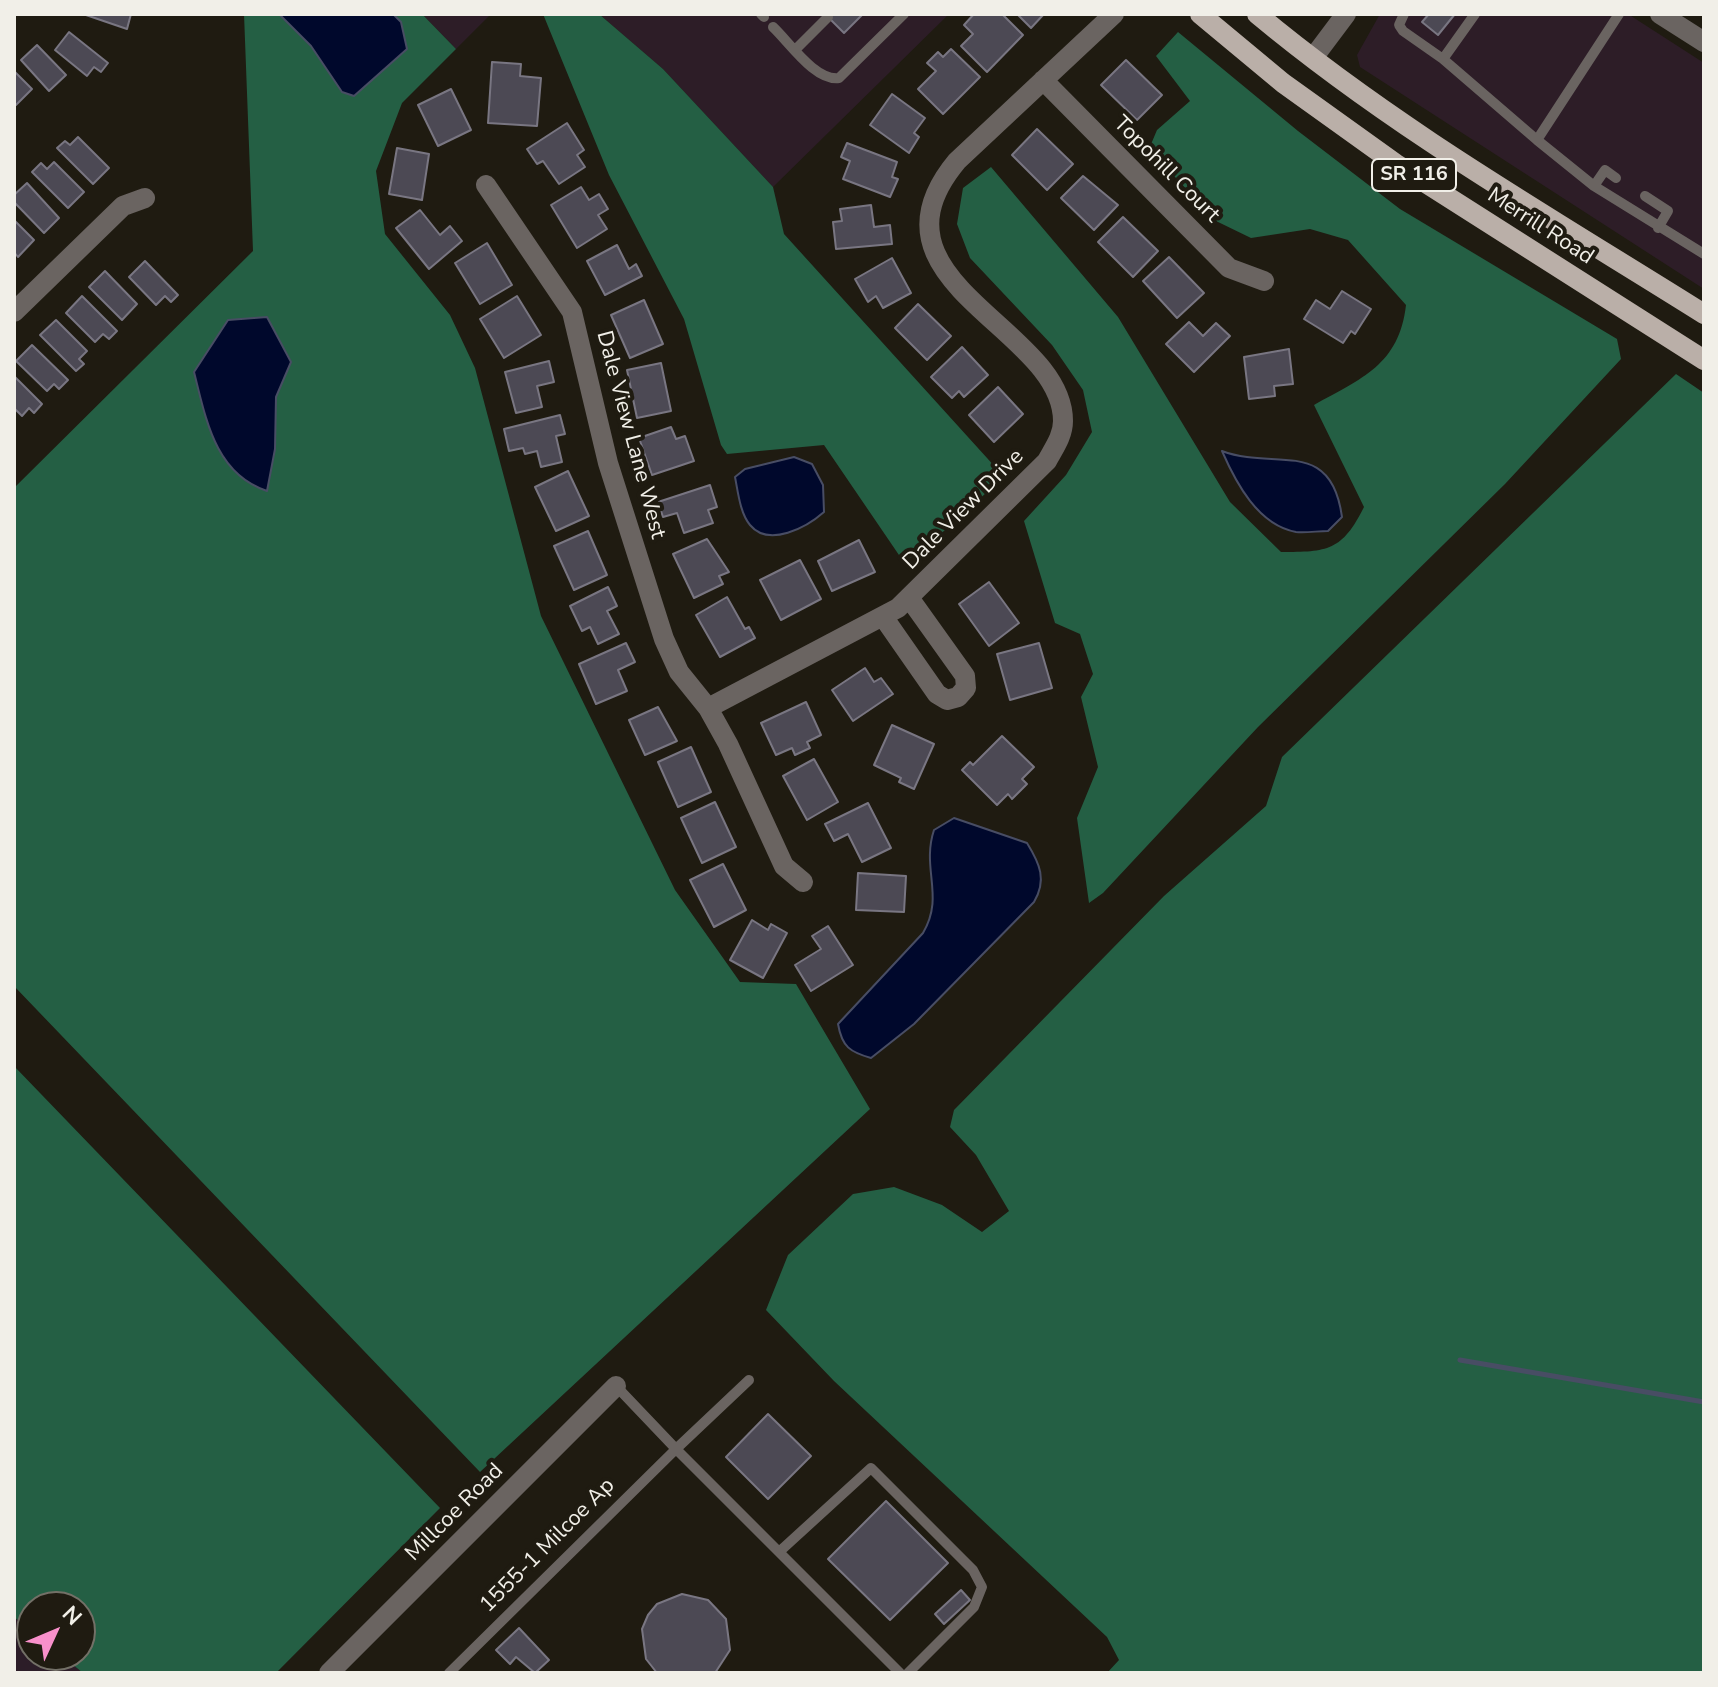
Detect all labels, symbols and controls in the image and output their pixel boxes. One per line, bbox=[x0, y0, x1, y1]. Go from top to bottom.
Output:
street label: Topohill Court bbox=[1107, 111, 1225, 229]
road number: SR 116 bbox=[1372, 159, 1456, 191]
street label: Merrill Road bbox=[1482, 183, 1598, 271]
street label: Dale View Lane West bbox=[590, 328, 670, 542]
street label: Dale View Drive bbox=[898, 444, 1030, 576]
street label: Millcoe Road bbox=[401, 1459, 509, 1567]
street label: 1555-1 Milcoe Ap bbox=[475, 1473, 621, 1619]
north arrow bbox=[16, 1591, 96, 1671]
text: N bbox=[55, 1599, 88, 1632]

